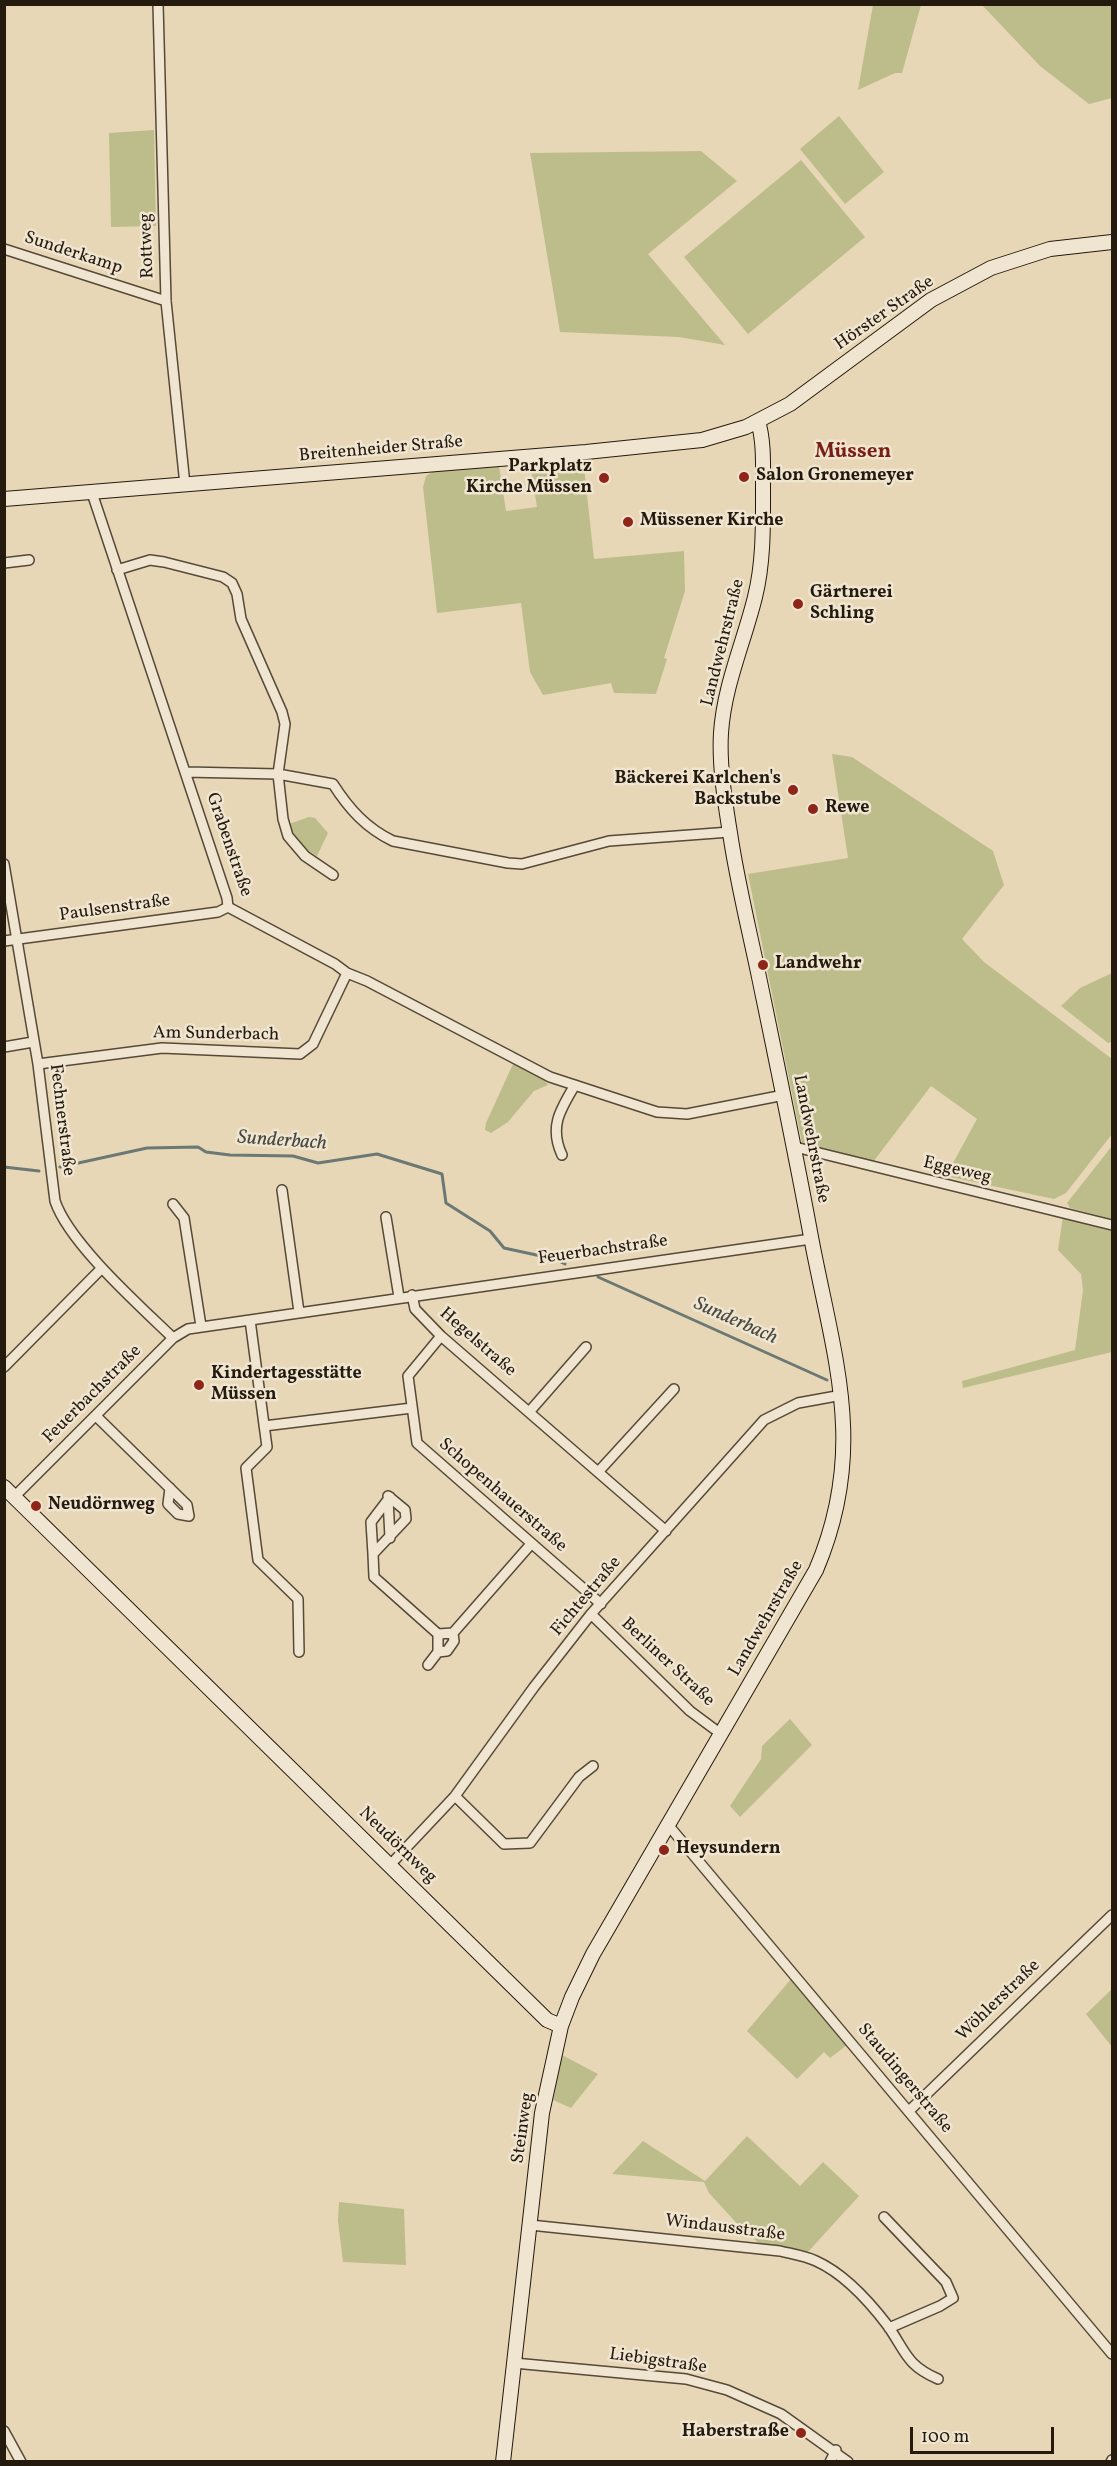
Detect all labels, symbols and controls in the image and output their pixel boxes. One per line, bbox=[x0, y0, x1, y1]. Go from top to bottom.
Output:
street label: Rottweg bbox=[136, 213, 160, 279]
street label: Sunderkamp bbox=[21, 228, 125, 280]
street label: Hörster Straße bbox=[831, 272, 939, 356]
street label: Breitenheider Straße bbox=[298, 432, 464, 468]
district label: Müssen bbox=[815, 440, 891, 466]
place label: Parkplatz Kirche Müssen bbox=[466, 457, 592, 500]
place label: Salon Gronemeyer bbox=[756, 466, 914, 488]
marker: Salon Gronemeyer bbox=[737, 470, 751, 484]
marker: Parkplatz Kirche Müssen bbox=[597, 471, 611, 485]
place label: Müssener Kirche bbox=[640, 511, 784, 533]
marker: Müssener Kirche bbox=[621, 515, 635, 529]
street label: Landwehrstraße bbox=[698, 577, 750, 709]
place label: Gärtnerei Schling bbox=[810, 583, 893, 626]
marker: Gärtnerei Schling bbox=[791, 597, 805, 611]
place label: Bäckerei Karlchen's Backstube bbox=[615, 769, 781, 812]
marker: Bäckerei Karlchen's Backstube bbox=[786, 783, 800, 797]
street label: Grabenstraße bbox=[200, 790, 256, 900]
place label: Rewe bbox=[825, 798, 869, 820]
marker: Rewe bbox=[806, 802, 820, 816]
street label: Paulsenstraße bbox=[58, 891, 172, 927]
place label: Landwehr bbox=[775, 954, 862, 976]
marker: Landwehr bbox=[756, 958, 770, 972]
street label: Am Sunderbach bbox=[153, 1023, 279, 1047]
street label: Fechnerstraße bbox=[43, 1063, 79, 1177]
street label: Landwehrstraße bbox=[787, 1073, 833, 1205]
water label: Sunderbach bbox=[237, 1127, 327, 1157]
street label: Eggeweg bbox=[921, 1153, 993, 1189]
street label: Feuerbachstraße bbox=[537, 1231, 669, 1271]
water label: Sunderbach bbox=[689, 1293, 781, 1351]
street label: Hegelstraße bbox=[434, 1304, 520, 1382]
street label: Feuerbachstraße bbox=[39, 1341, 147, 1449]
place label: Kindertagesstätte Müssen bbox=[211, 1364, 362, 1406]
marker: Kindertagesstätte Müssen bbox=[192, 1378, 206, 1392]
street label: Schopenhauerstraße bbox=[433, 1434, 571, 1558]
place label: Neudörnweg bbox=[48, 1495, 155, 1517]
marker: Neudörnweg bbox=[29, 1499, 43, 1513]
street label: Fichtestraße bbox=[547, 1553, 627, 1641]
street label: Landwehrstraße bbox=[725, 1557, 809, 1681]
street label: Berliner Straße bbox=[616, 1614, 718, 1712]
street label: Neudörnweg bbox=[353, 1803, 441, 1889]
place label: Heysundern bbox=[676, 1839, 781, 1861]
marker: Heysundern bbox=[657, 1843, 671, 1857]
street label: Wöhlerstraße bbox=[953, 1956, 1045, 2046]
street label: Staudingerstraße bbox=[852, 2020, 956, 2138]
street label: Steinweg bbox=[508, 2091, 540, 2165]
street label: Windausstraße bbox=[664, 2211, 786, 2247]
street label: Liebigstraße bbox=[608, 2344, 708, 2380]
scale bar bbox=[913, 2415, 1057, 2453]
place label: Haberstraße bbox=[682, 2422, 789, 2444]
text: 100 m bbox=[921, 2425, 970, 2450]
marker: Haberstraße bbox=[794, 2426, 808, 2440]

